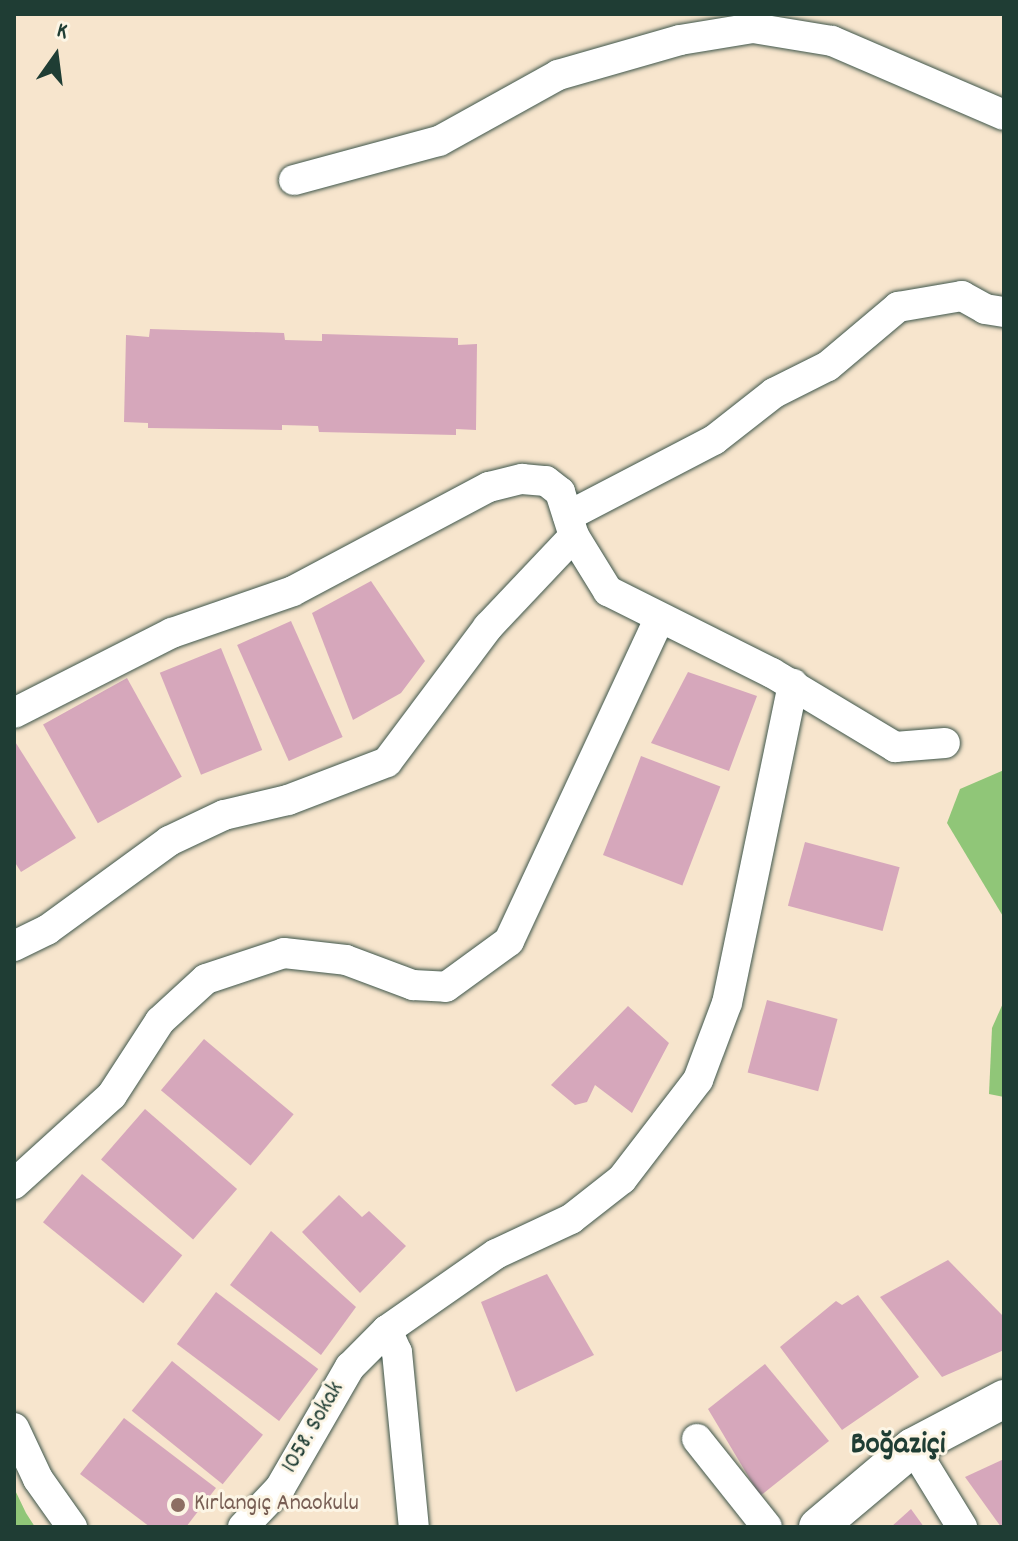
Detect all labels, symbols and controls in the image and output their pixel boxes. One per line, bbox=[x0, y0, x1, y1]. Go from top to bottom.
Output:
north arrow bbox=[16, 16, 96, 96]
text: K bbox=[53, 16, 71, 48]
street label: 1058. Sokak bbox=[276, 1377, 352, 1479]
district label: Boğaziçi bbox=[850, 1427, 946, 1465]
place label: Kırlangıç Anaokulu bbox=[194, 1491, 359, 1519]
marker: Kırlangıç Anaokulu bbox=[169, 1496, 187, 1514]

